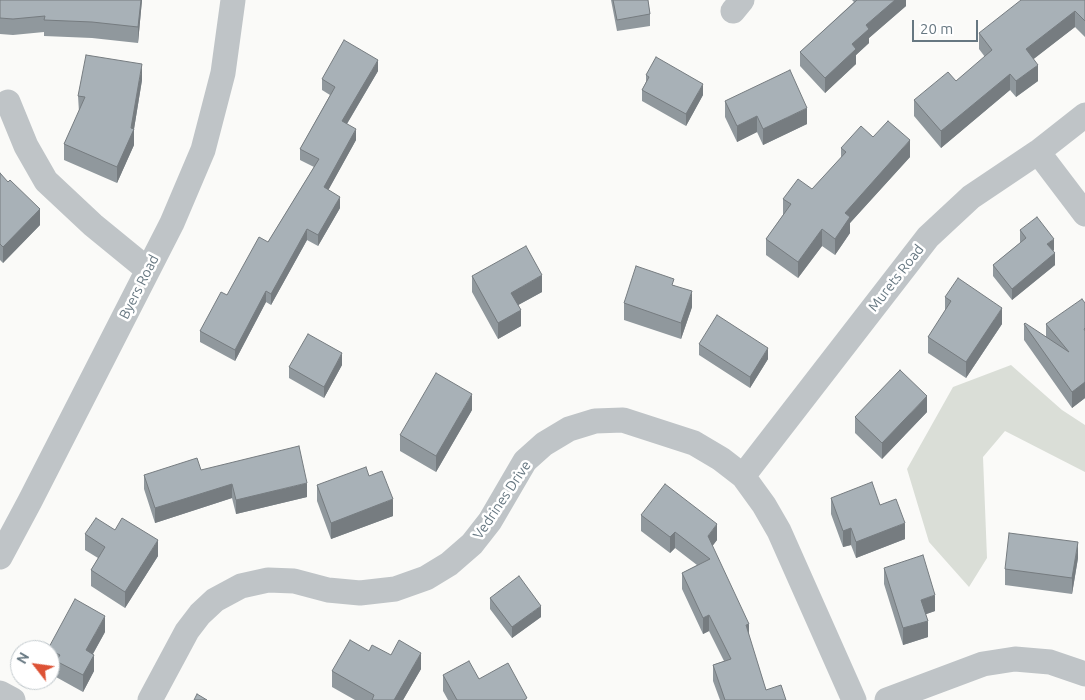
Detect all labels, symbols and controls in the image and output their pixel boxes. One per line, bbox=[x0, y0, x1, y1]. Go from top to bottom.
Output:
scale bar bbox=[915, 10, 981, 42]
text: 20 m bbox=[920, 20, 953, 37]
street label: Murets Road bbox=[865, 241, 927, 315]
street label: Byers Road bbox=[116, 252, 162, 322]
street label: Vedrines Drive bbox=[470, 458, 534, 542]
north arrow bbox=[10, 640, 60, 690]
text: N bbox=[13, 649, 32, 667]

